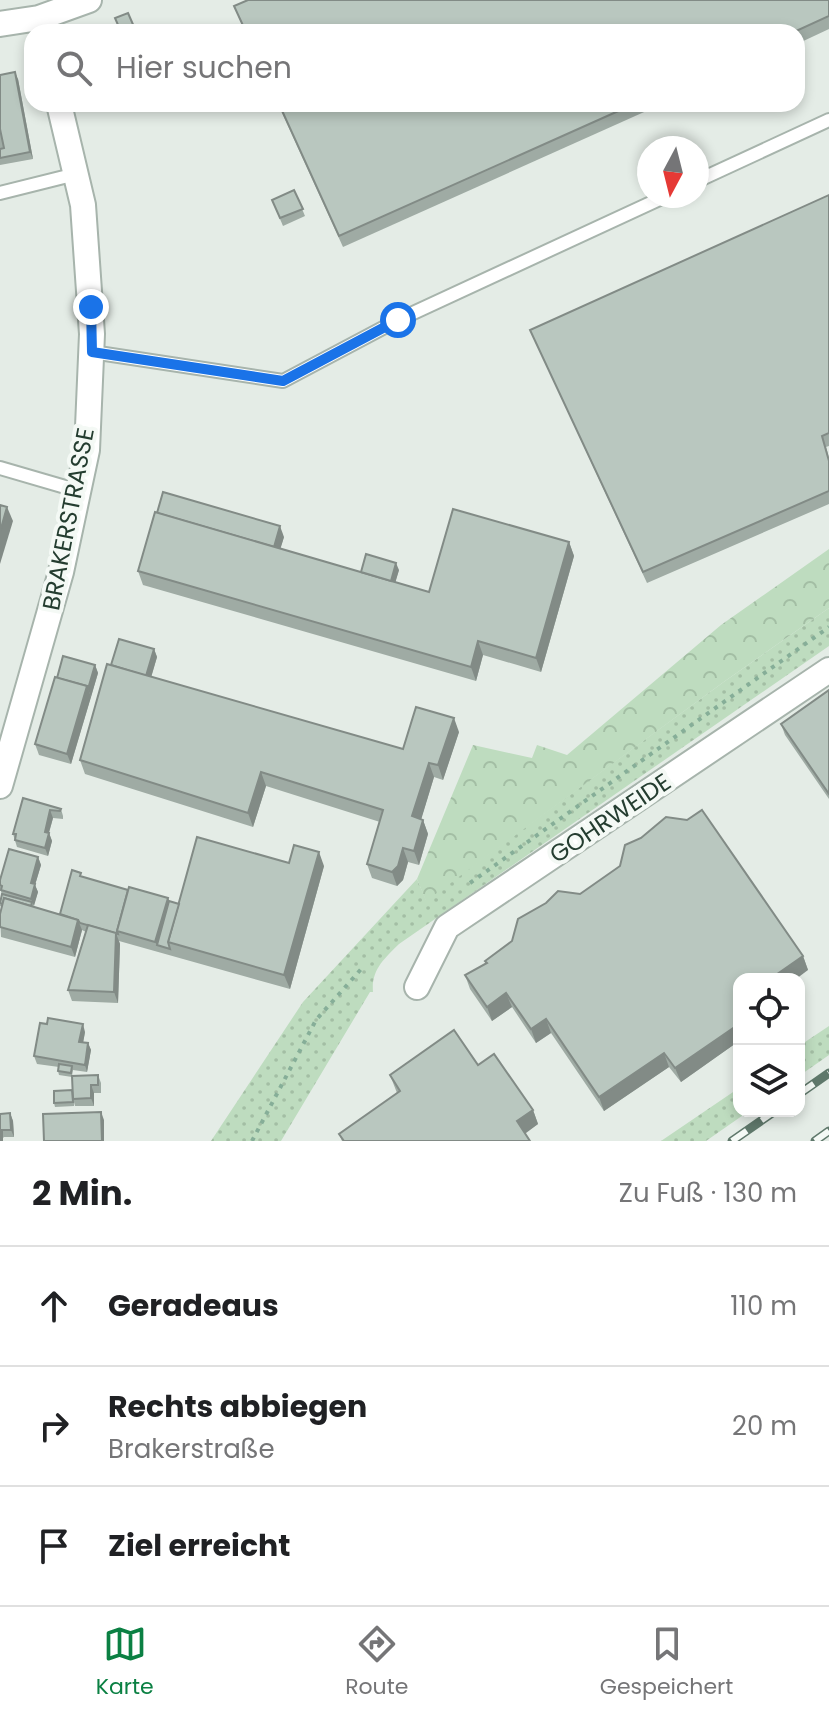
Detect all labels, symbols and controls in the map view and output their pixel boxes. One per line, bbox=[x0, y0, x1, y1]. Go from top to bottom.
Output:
search box bbox=[24, 24, 805, 112]
icon: search bbox=[52, 46, 96, 90]
text: Hier suchen bbox=[116, 46, 292, 89]
north arrow bbox=[637, 136, 709, 208]
route end bbox=[73, 289, 109, 325]
route start bbox=[380, 302, 416, 338]
street label: BRAKERSTRASSE bbox=[34, 425, 102, 613]
street label: GOHRWEIDE bbox=[543, 765, 677, 871]
map controls bbox=[733, 973, 805, 1117]
button: locate bbox=[733, 973, 805, 1045]
button: layers bbox=[733, 1045, 805, 1117]
text: 2 Min. bbox=[32, 1169, 132, 1217]
text: Zu Fuß · 130 m bbox=[619, 1175, 797, 1211]
icon: ahead bbox=[32, 1284, 76, 1328]
text: Geradeaus bbox=[108, 1284, 279, 1327]
text: 110 m bbox=[730, 1288, 797, 1324]
text: Rechts abbiegen bbox=[108, 1385, 367, 1428]
icon: right bbox=[32, 1404, 76, 1448]
text: 20 m bbox=[732, 1408, 797, 1444]
text: Brakerstraße bbox=[108, 1431, 275, 1467]
icon: arrive bbox=[32, 1524, 76, 1568]
text: Ziel erreicht bbox=[108, 1524, 290, 1567]
tab: Karte bbox=[96, 1622, 154, 1703]
tab: Route bbox=[345, 1622, 408, 1703]
tab: Gespeichert bbox=[600, 1622, 733, 1703]

